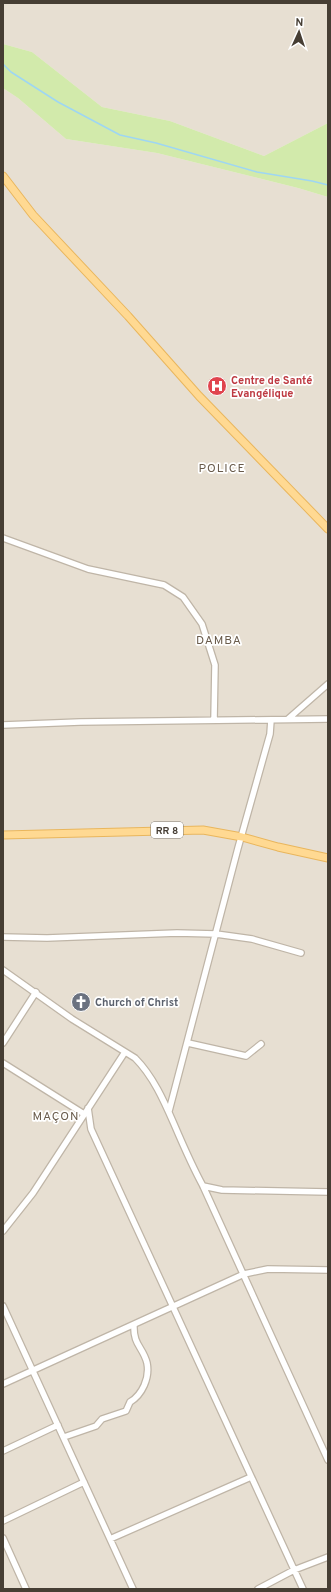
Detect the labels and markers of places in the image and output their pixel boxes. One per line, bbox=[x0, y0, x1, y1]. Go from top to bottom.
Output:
place label: Centre de Santé Evangélique bbox=[231, 374, 312, 401]
hospital icon: Centre de Santé Evangélique bbox=[206, 375, 228, 397]
church icon: Church of Christ bbox=[70, 991, 92, 1013]
place label: Church of Christ bbox=[95, 996, 178, 1010]

